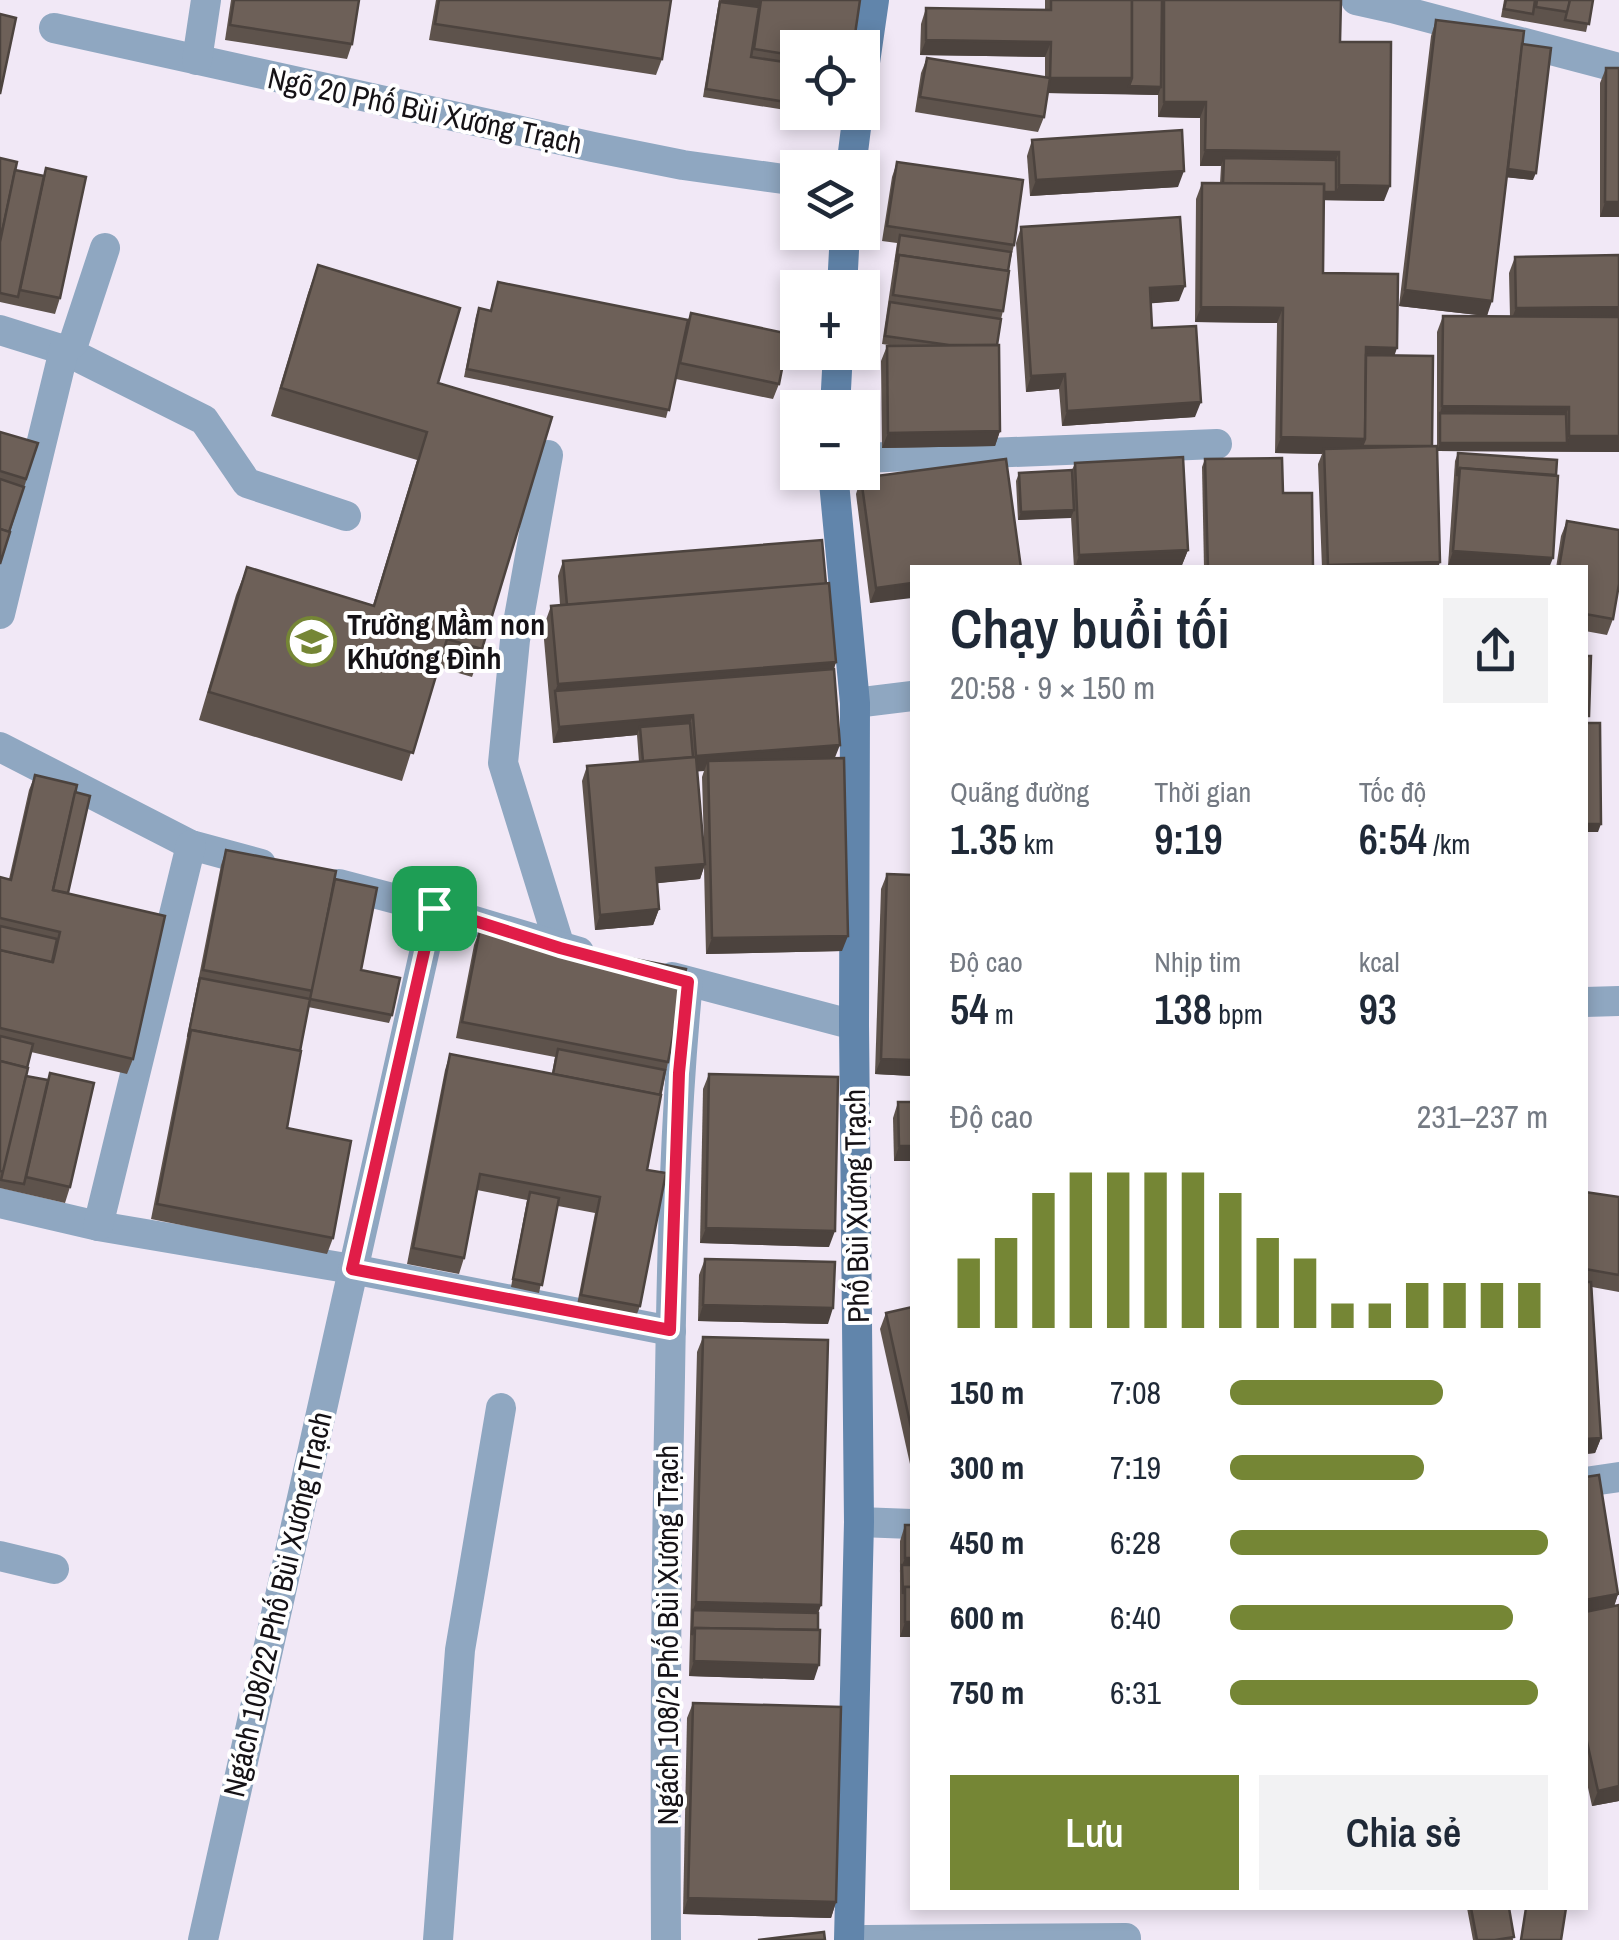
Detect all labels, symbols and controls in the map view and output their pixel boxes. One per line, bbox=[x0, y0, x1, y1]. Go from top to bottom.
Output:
map controls bbox=[780, 30, 880, 490]
button: locate bbox=[780, 30, 880, 130]
street label: Ngõ 20 Phố Bùi Xương Trạch bbox=[264, 57, 586, 163]
button: layers bbox=[780, 150, 880, 250]
button: + bbox=[780, 270, 880, 370]
button: − bbox=[780, 390, 880, 490]
text: Chạy buổi tối bbox=[950, 591, 1230, 665]
button: share bbox=[1443, 598, 1548, 703]
place label: Trường Mầm non Khương Đình bbox=[347, 604, 545, 678]
school or university icon: Trường Mầm non Khương Đình bbox=[286, 615, 338, 667]
text: 20:58 · 9 × 150 m bbox=[950, 666, 1155, 709]
text: Quãng đường bbox=[950, 773, 1089, 811]
text: Thời gian bbox=[1154, 773, 1251, 811]
text: Tốc độ bbox=[1359, 773, 1426, 811]
text: 1.35 bbox=[950, 811, 1017, 867]
text: 9:19 bbox=[1154, 811, 1223, 867]
text: 6:54 bbox=[1359, 811, 1427, 867]
text: km bbox=[1017, 825, 1054, 863]
text: /km bbox=[1427, 825, 1470, 863]
pin bbox=[392, 866, 477, 951]
icon: arrive bbox=[407, 881, 462, 936]
text: Độ cao bbox=[950, 943, 1023, 981]
text: Nhịp tim bbox=[1154, 943, 1241, 981]
text: kcal bbox=[1359, 943, 1399, 981]
text: 54 bbox=[950, 981, 988, 1037]
text: 138 bbox=[1154, 981, 1212, 1037]
text: 93 bbox=[1359, 981, 1397, 1037]
text: m bbox=[988, 995, 1014, 1033]
text: bpm bbox=[1212, 995, 1263, 1033]
street label: Phố Bùi Xương Trạch bbox=[834, 1089, 878, 1323]
text: Độ cao bbox=[950, 1095, 1033, 1138]
text: 231–237 m bbox=[1417, 1095, 1548, 1138]
text: 150 m bbox=[950, 1371, 1024, 1414]
text: 7:08 bbox=[1110, 1371, 1161, 1414]
street label: Ngách 108/22 Phố Bùi Xương Trạch bbox=[213, 1408, 341, 1800]
street label: Ngách 108/2 Phố Bùi Xương Trạch bbox=[647, 1445, 687, 1825]
text: 300 m bbox=[950, 1446, 1024, 1489]
text: 7:19 bbox=[1110, 1446, 1161, 1489]
text: 450 m bbox=[950, 1521, 1024, 1564]
text: 6:28 bbox=[1110, 1521, 1161, 1564]
text: 600 m bbox=[950, 1596, 1024, 1639]
text: 6:40 bbox=[1110, 1596, 1161, 1639]
text: 750 m bbox=[950, 1671, 1024, 1714]
text: 6:31 bbox=[1110, 1671, 1161, 1714]
button: Lưu bbox=[950, 1775, 1239, 1890]
button: Chia sẻ bbox=[1259, 1775, 1548, 1890]

